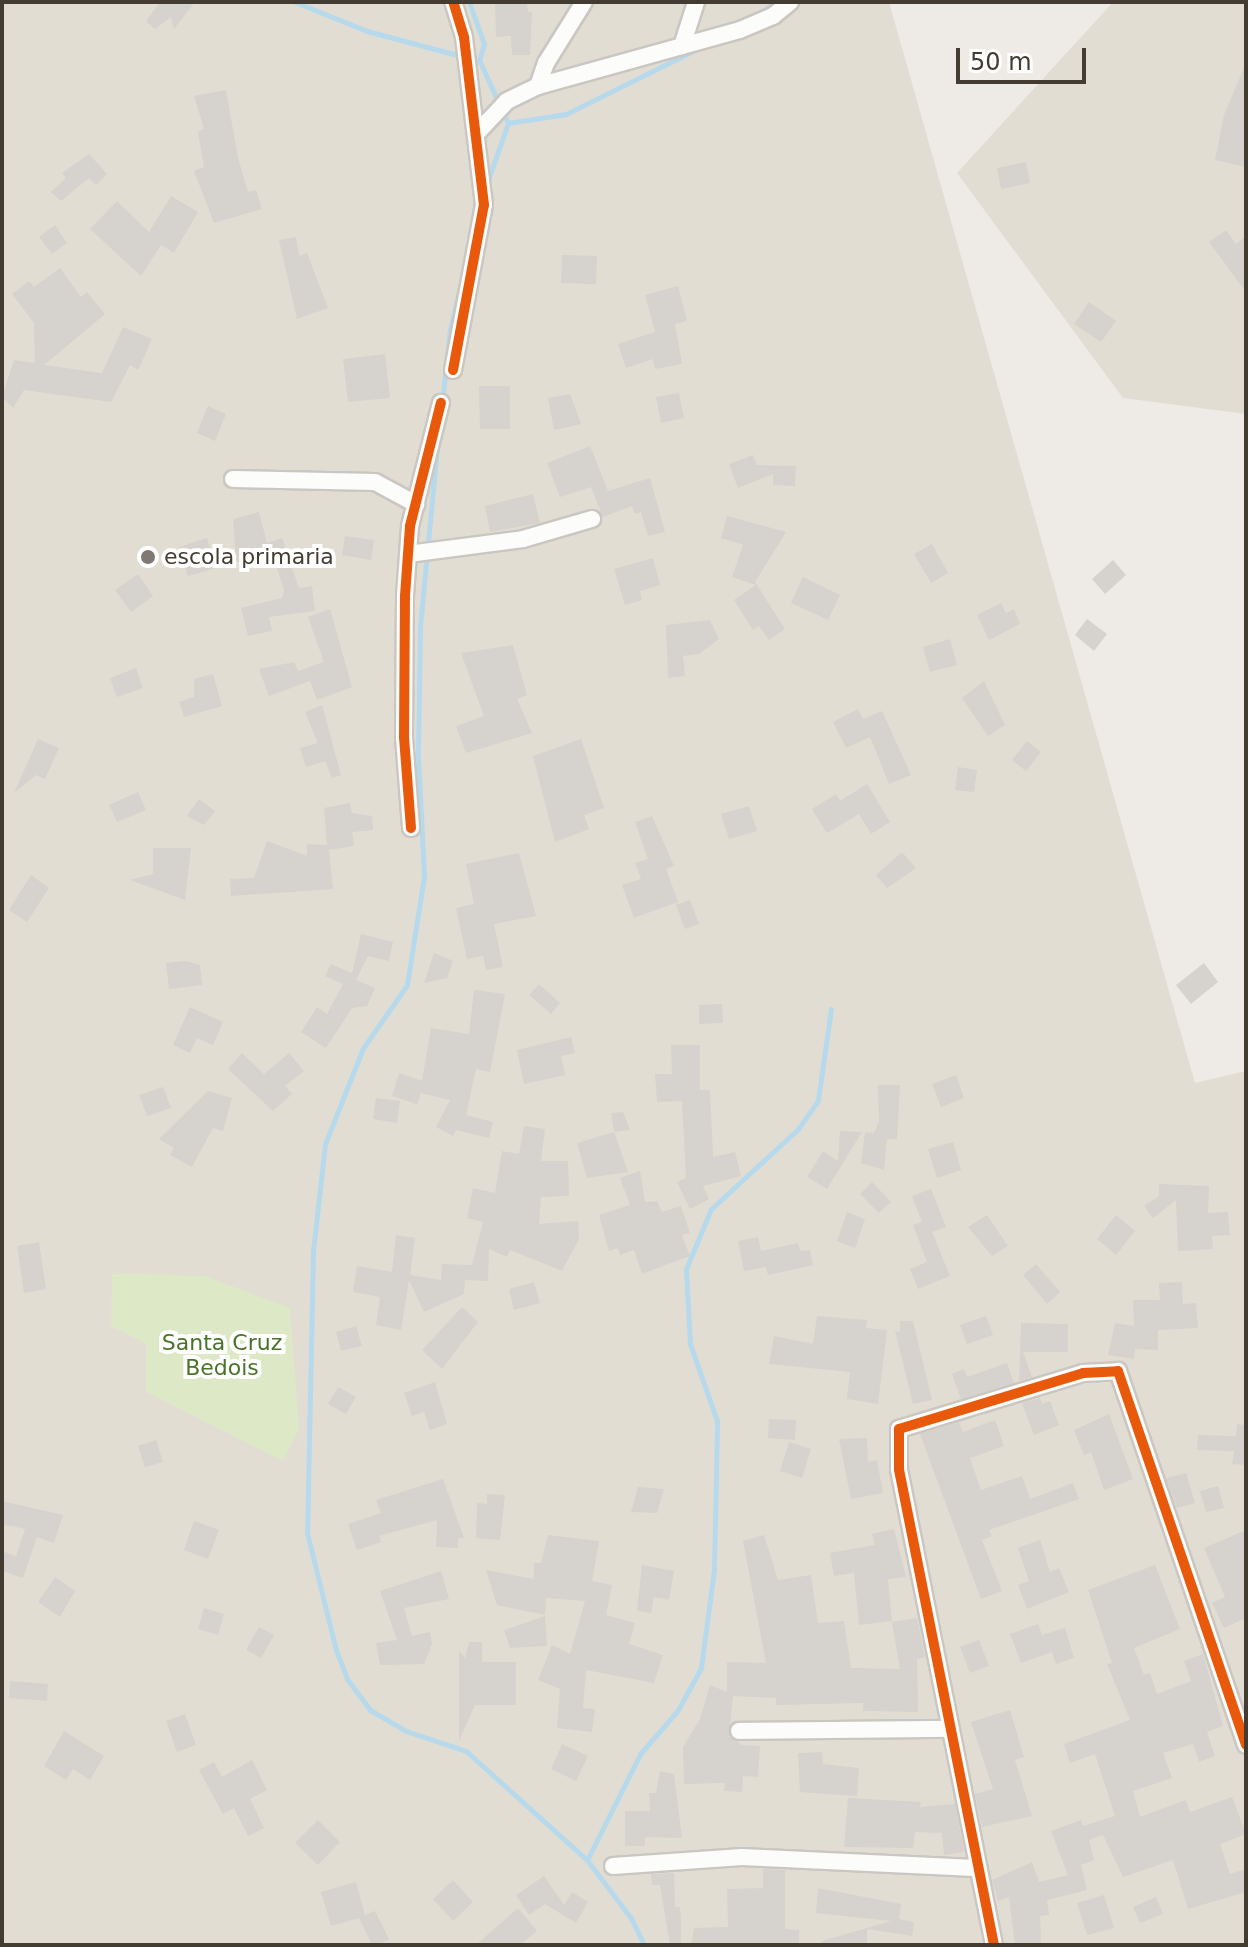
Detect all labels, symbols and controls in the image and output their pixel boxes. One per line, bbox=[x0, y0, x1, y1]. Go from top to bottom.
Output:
scale bar bbox=[960, 32, 1090, 82]
text: 50 m bbox=[970, 48, 1032, 76]
place label: escola primaria bbox=[164, 544, 334, 570]
marker: escola primaria bbox=[139, 548, 157, 566]
park label: Santa Cruz Bedois bbox=[162, 1329, 282, 1380]

